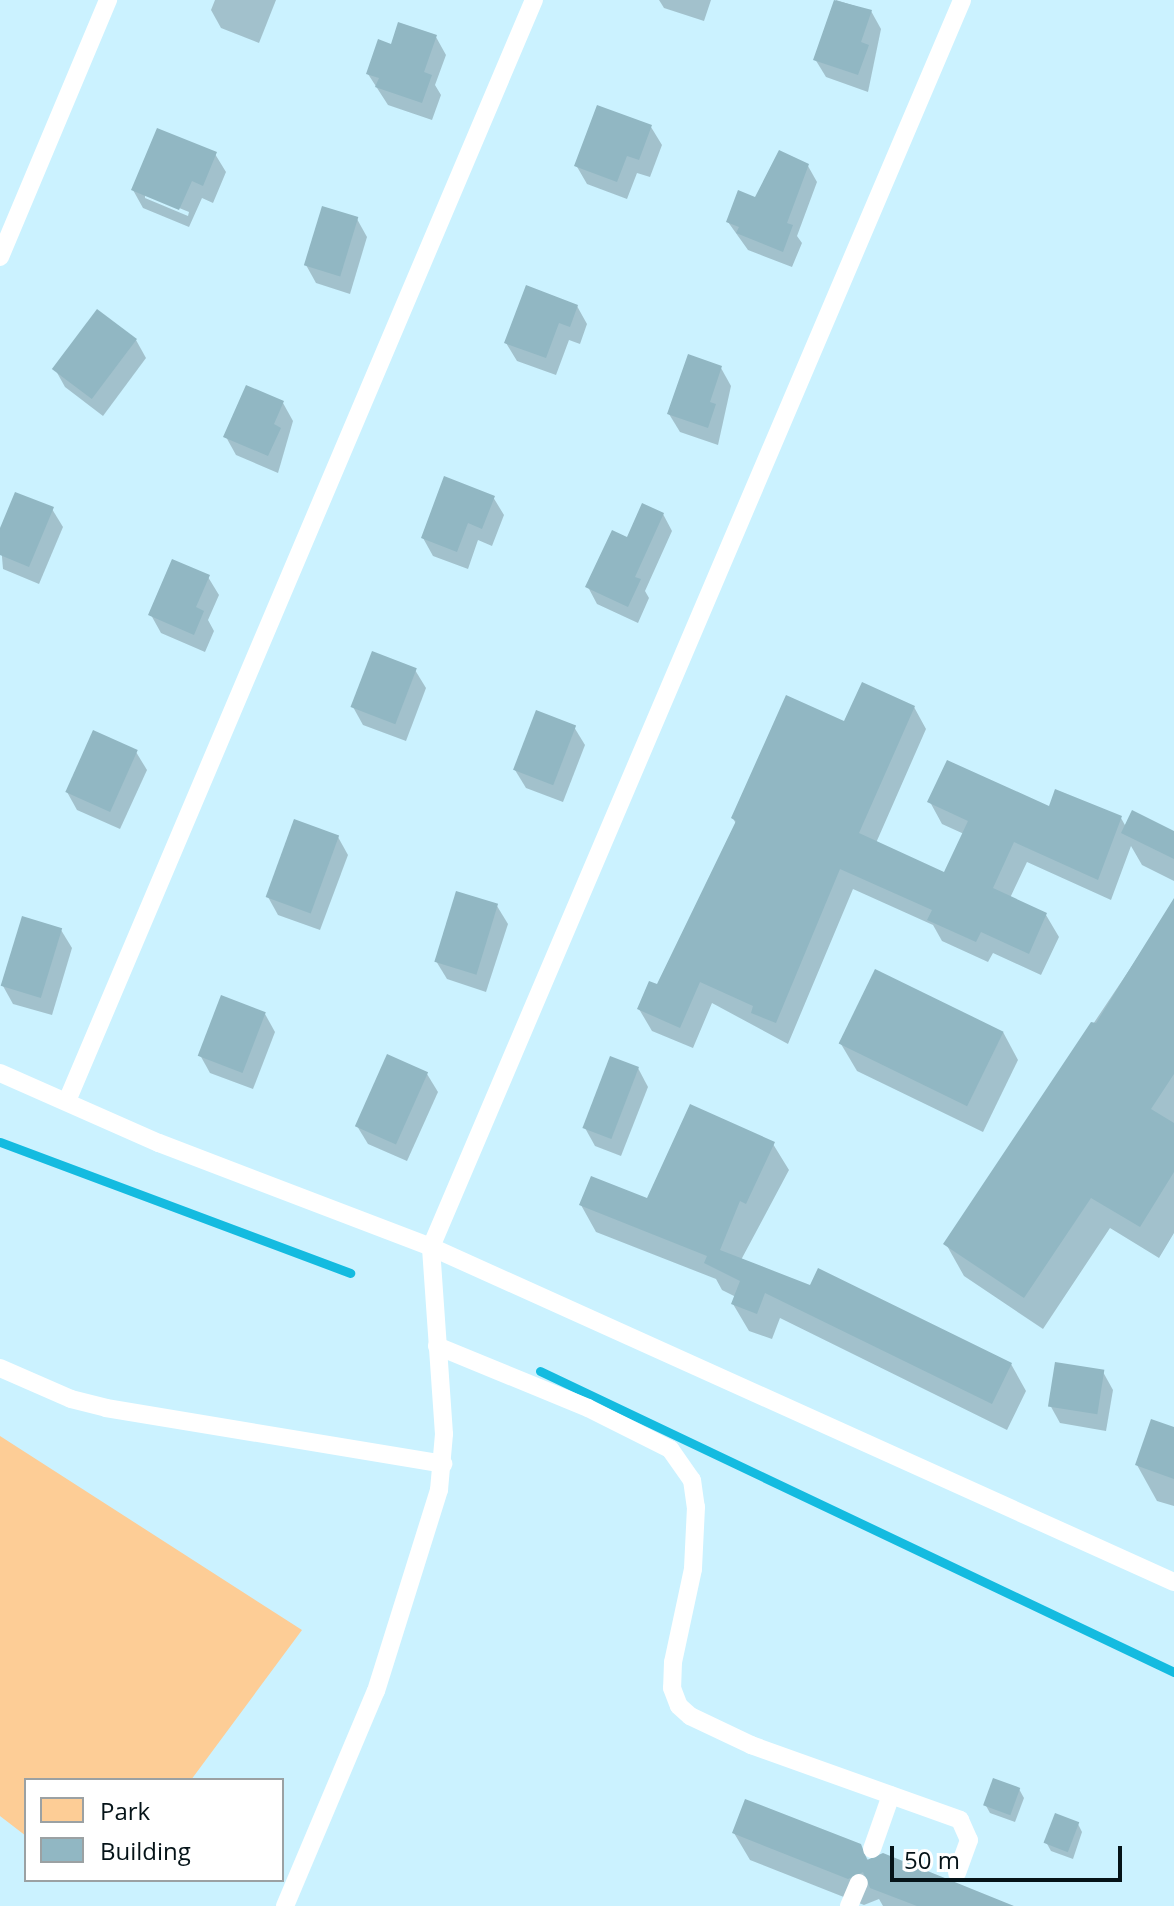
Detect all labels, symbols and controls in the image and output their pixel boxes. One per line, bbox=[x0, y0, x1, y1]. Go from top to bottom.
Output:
legend bbox=[24, 1778, 284, 1882]
text: Park bbox=[100, 1794, 150, 1827]
scale bar bbox=[894, 1830, 1126, 1880]
text: Building bbox=[100, 1834, 191, 1867]
text: 50 m bbox=[904, 1843, 960, 1876]

